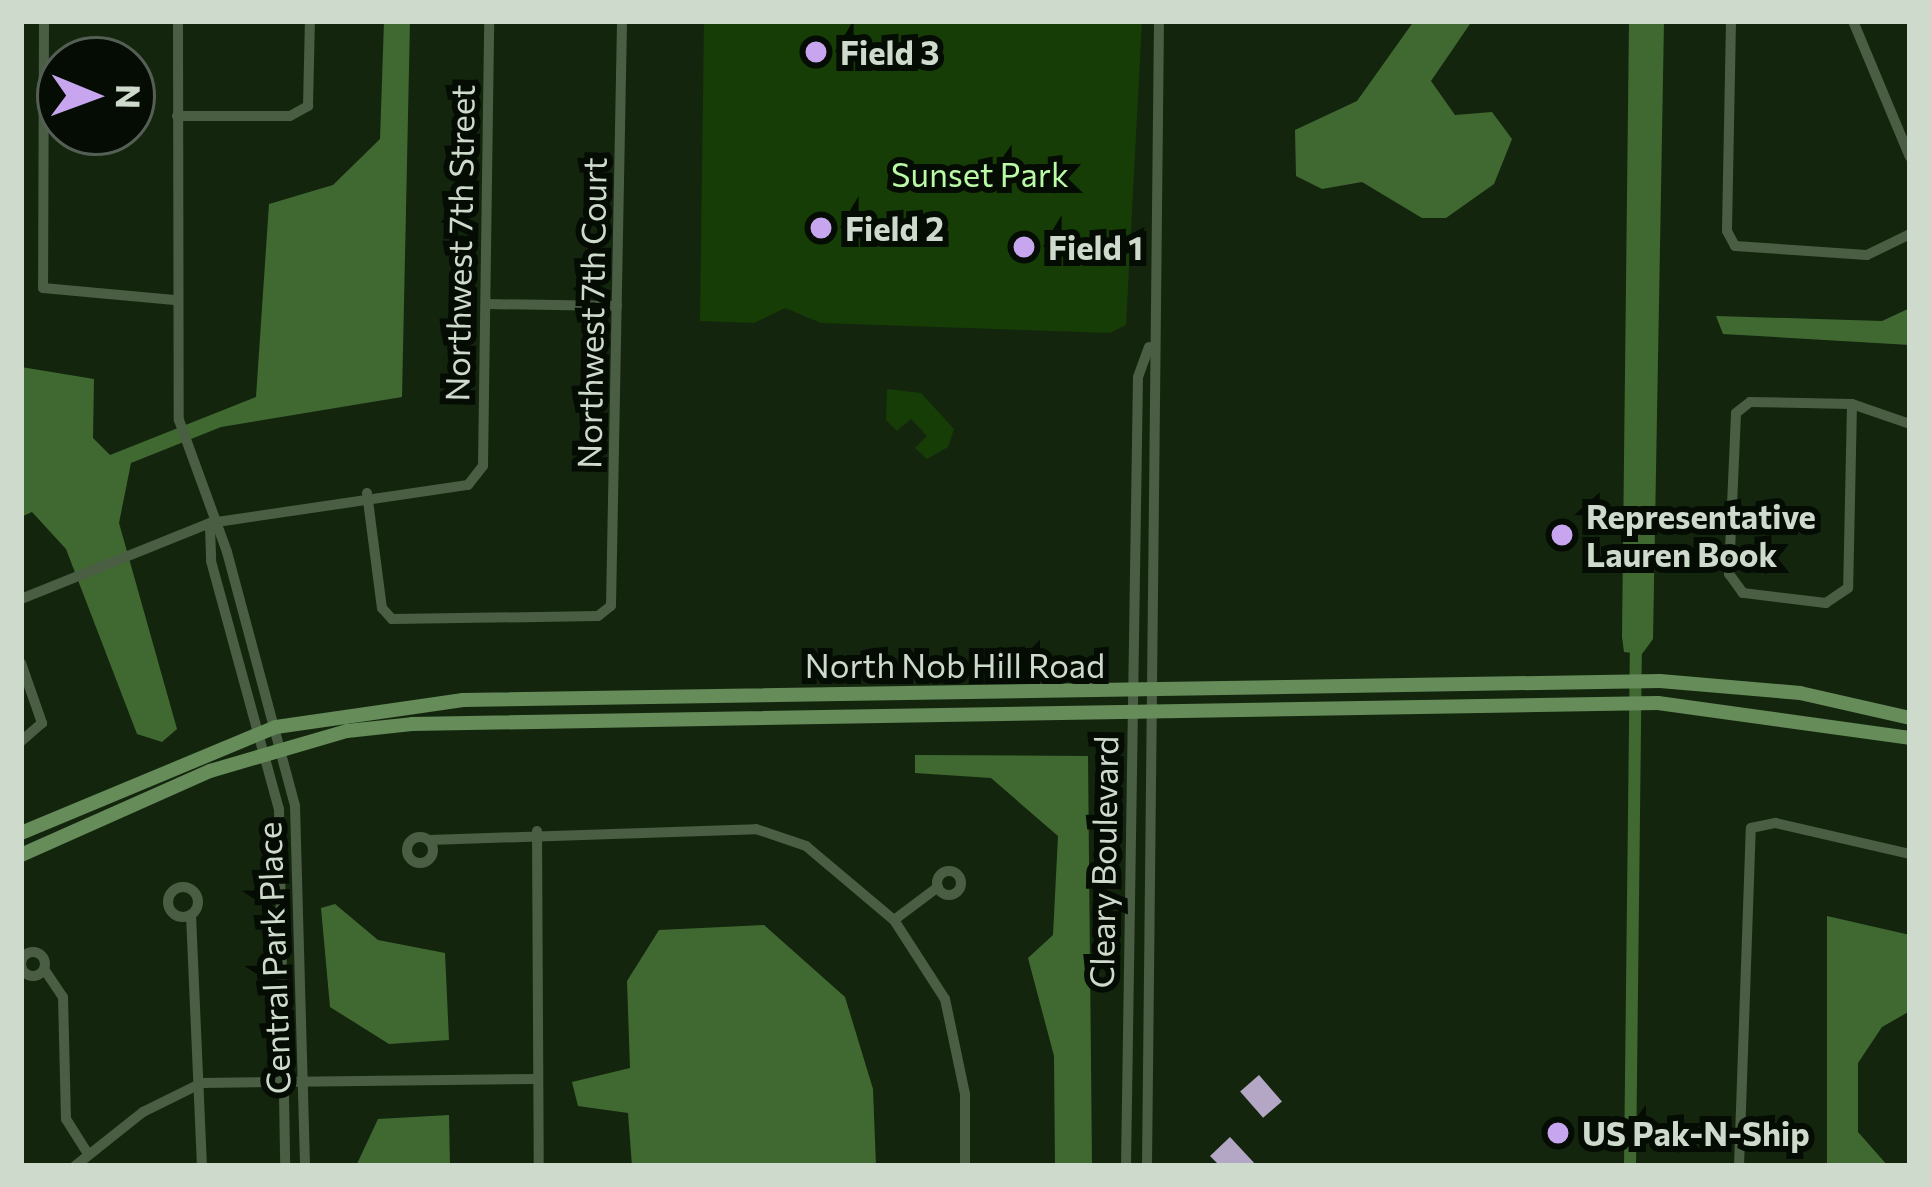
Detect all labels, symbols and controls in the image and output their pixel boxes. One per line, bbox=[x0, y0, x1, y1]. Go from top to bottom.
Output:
place label: Field 3 bbox=[840, 32, 939, 72]
north arrow bbox=[36, 36, 156, 156]
marker: Field 3 bbox=[803, 39, 829, 65]
text: N bbox=[109, 84, 150, 109]
street label: Northwest 7th Street bbox=[436, 84, 482, 402]
park label: Sunset Park bbox=[891, 154, 1069, 194]
street label: Northwest 7th Court bbox=[568, 157, 614, 469]
place label: Field 2 bbox=[845, 208, 944, 248]
marker: Field 2 bbox=[808, 215, 834, 241]
place label: Field 1 bbox=[1048, 227, 1143, 267]
marker: Field 1 bbox=[1011, 234, 1037, 260]
place label: Representative Lauren Book bbox=[1586, 496, 1816, 574]
marker: Representative Lauren Book bbox=[1549, 522, 1575, 548]
street label: North Nob Hill Road bbox=[805, 645, 1105, 685]
street label: Cleary Boulevard bbox=[1081, 735, 1125, 989]
street label: Central Park Place bbox=[248, 821, 298, 1095]
place label: US Pak-N-Ship bbox=[1582, 1113, 1810, 1153]
marker: US Pak-N-Ship bbox=[1545, 1120, 1571, 1146]

